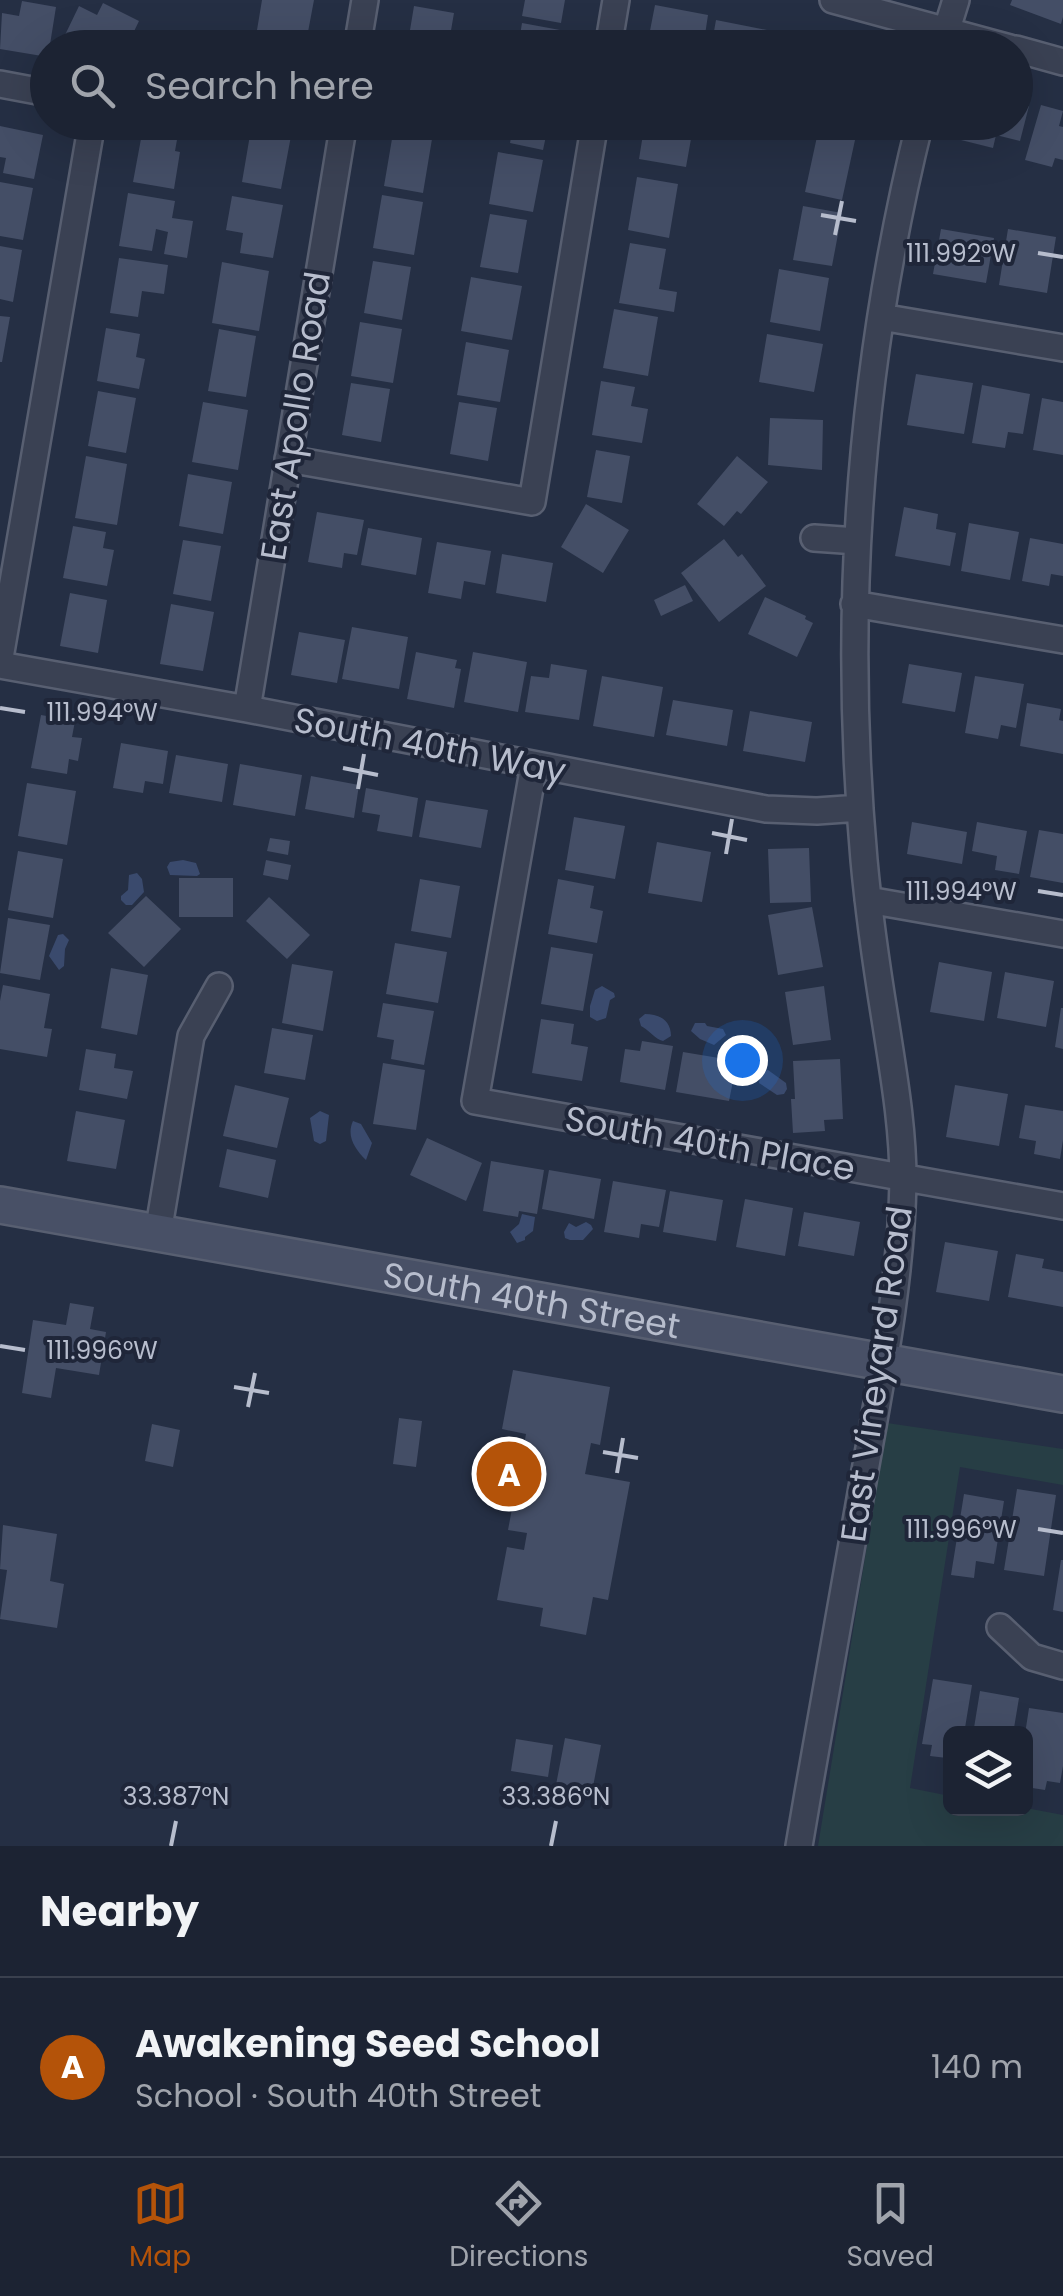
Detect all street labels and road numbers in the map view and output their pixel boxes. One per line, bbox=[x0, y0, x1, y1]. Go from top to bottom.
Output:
street label: East Apollo Road bbox=[248, 268, 342, 564]
street label: South 40th Way bbox=[290, 695, 570, 795]
street label: South 40th Place bbox=[561, 1093, 859, 1193]
street label: East Vineyard Road bbox=[828, 1203, 924, 1545]
street label: South 40th Street bbox=[379, 1249, 684, 1350]

